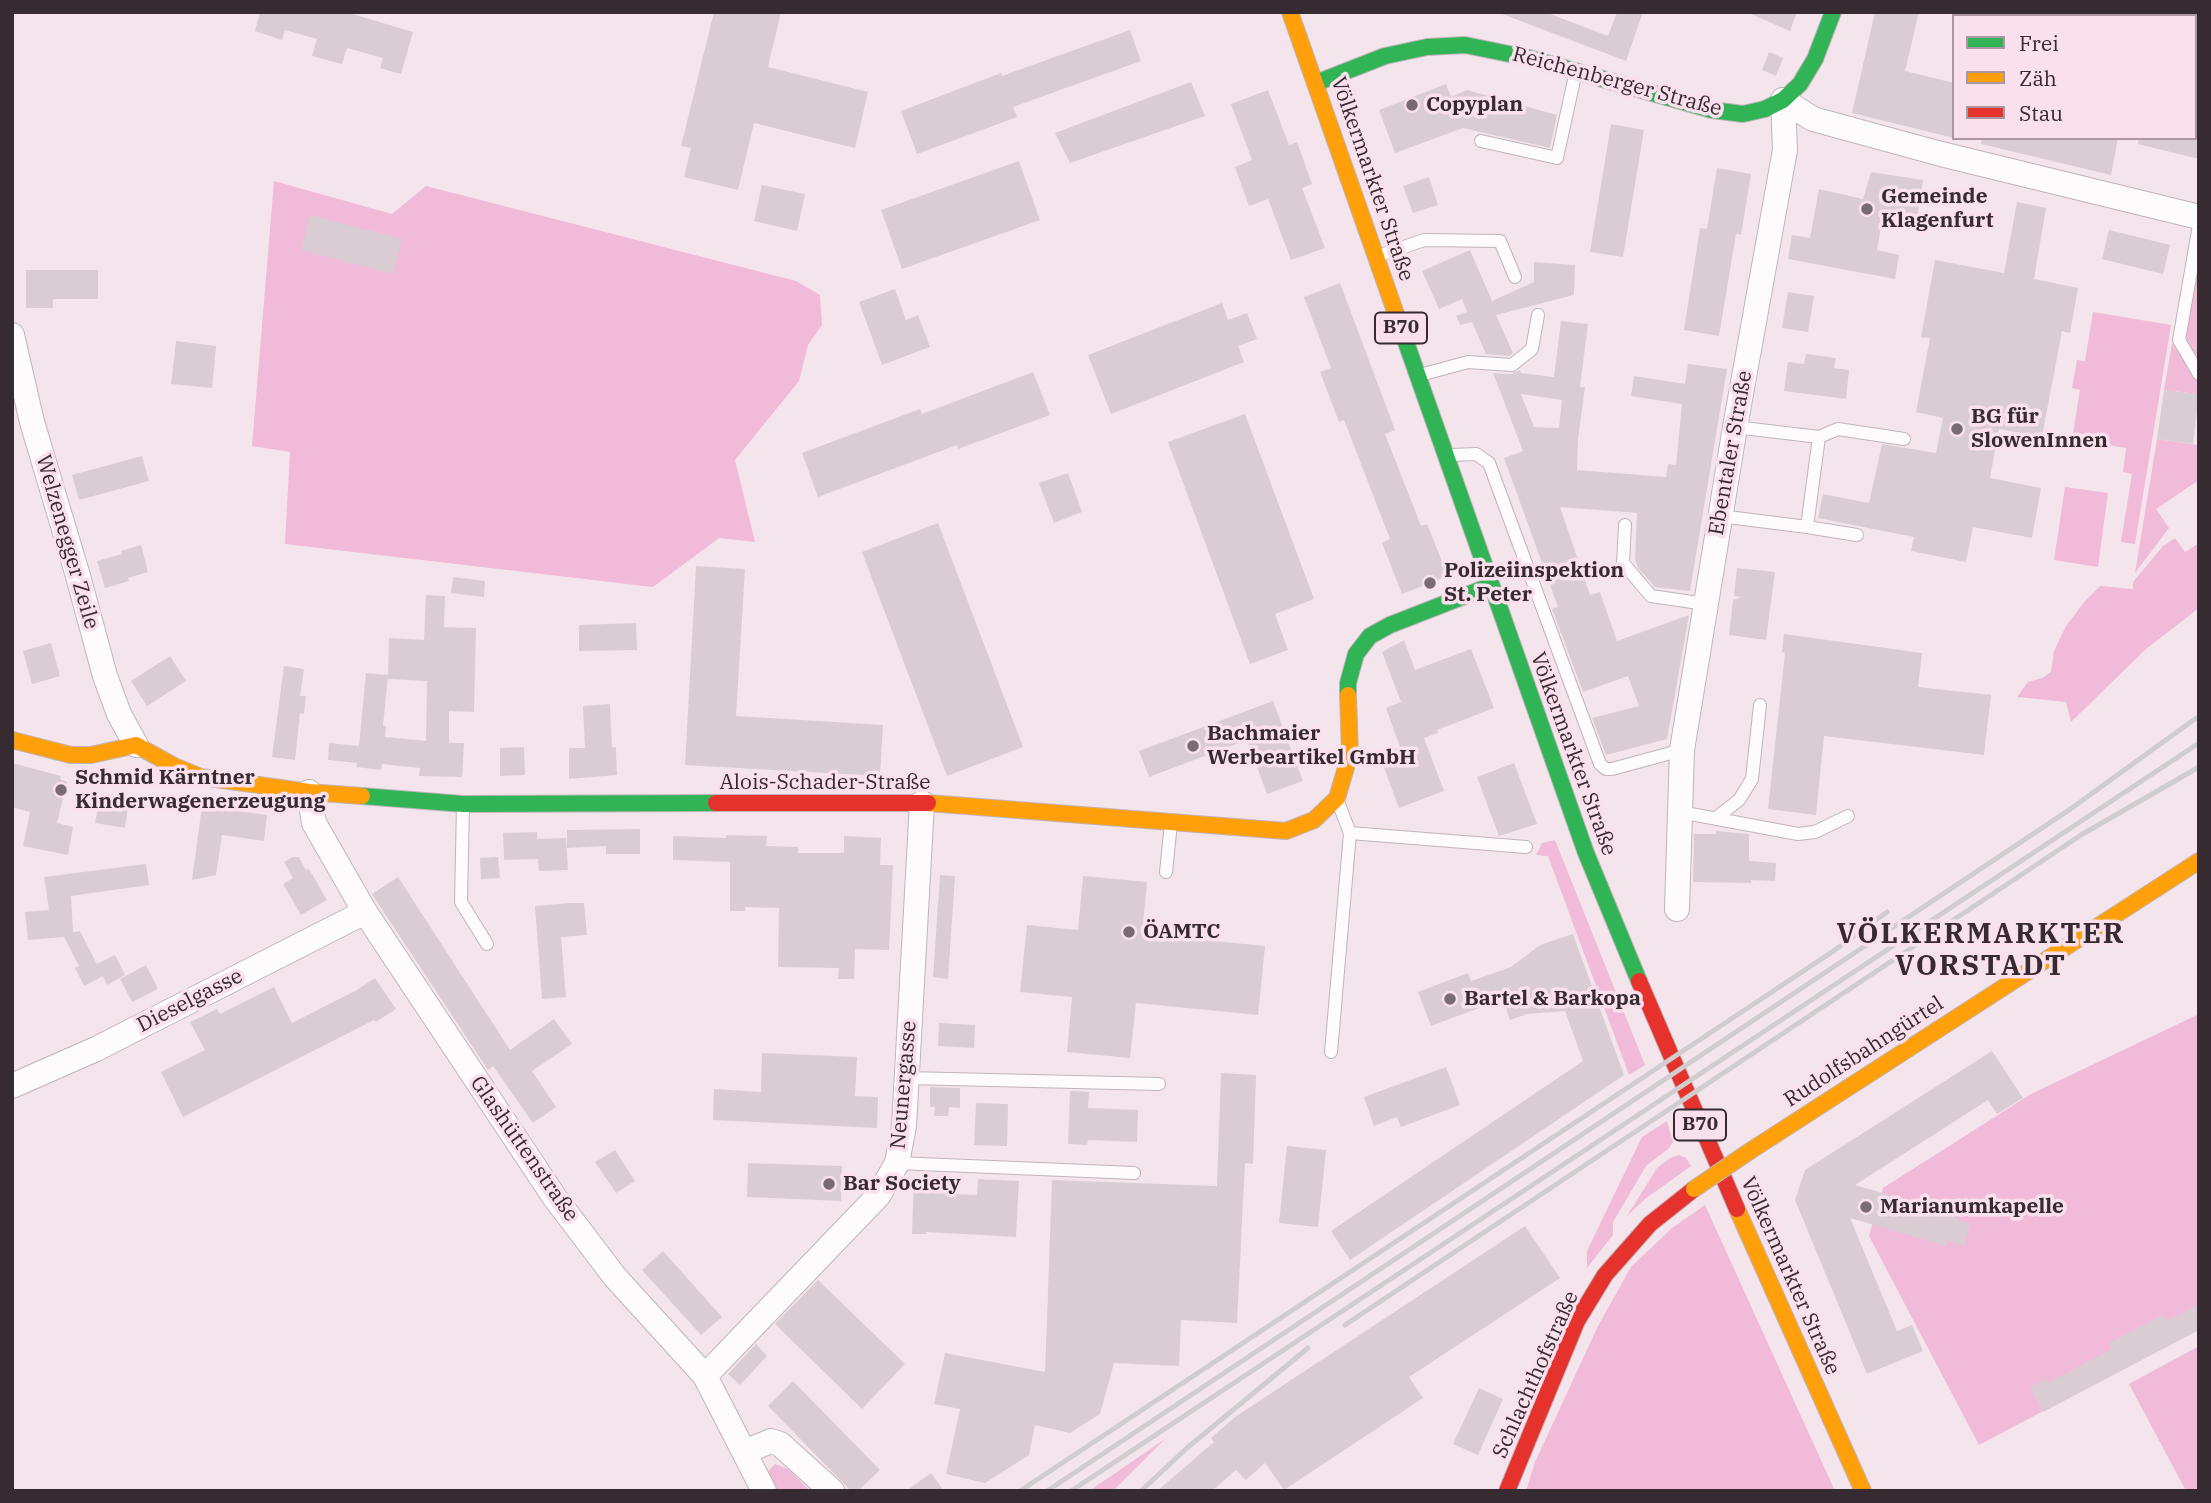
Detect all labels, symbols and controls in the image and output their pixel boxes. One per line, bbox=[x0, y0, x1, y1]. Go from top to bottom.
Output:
legend bbox=[1952, 14, 2197, 140]
text: Frei bbox=[2019, 29, 2059, 57]
street label: Reichenberger Straße bbox=[1510, 42, 1724, 122]
text: Zäh bbox=[2019, 64, 2057, 92]
street label: Völkermarkter Straße bbox=[1325, 74, 1419, 284]
place label: Copyplan bbox=[1426, 92, 1523, 118]
marker: Copyplan bbox=[1404, 97, 1420, 113]
text: Stau bbox=[2019, 99, 2063, 127]
place label: Gemeinde Klagenfurt bbox=[1881, 184, 1994, 234]
marker: Gemeinde Klagenfurt bbox=[1859, 201, 1875, 217]
road number: B70 bbox=[1375, 312, 1427, 344]
street label: Ebentaler Straße bbox=[1704, 369, 1758, 537]
place label: BG für SlowenInnen bbox=[1971, 404, 2108, 454]
marker: BG für SlowenInnen bbox=[1949, 421, 1965, 437]
street label: Welzenegger Zeile bbox=[30, 452, 104, 632]
place label: Polizeiinspektion St. Peter bbox=[1444, 558, 1624, 608]
marker: Polizeiinspektion St. Peter bbox=[1422, 575, 1438, 591]
street label: Völkermarkter Straße bbox=[1525, 649, 1621, 859]
place label: Bachmaier Werbeartikel GmbH bbox=[1207, 721, 1416, 771]
marker: Bachmaier Werbeartikel GmbH bbox=[1185, 738, 1201, 754]
place label: Schmid Kärntner Kinderwagenerzeugung bbox=[75, 765, 326, 815]
street label: Alois-Schader-Straße bbox=[720, 770, 930, 796]
marker: Schmid Kärntner Kinderwagenerzeugung bbox=[53, 782, 69, 798]
district label: VÖLKERMARKTER VORSTADT bbox=[1838, 918, 2124, 984]
place label: ÖAMTC bbox=[1143, 919, 1220, 945]
marker: ÖAMTC bbox=[1121, 924, 1137, 940]
street label: Dieselgasse bbox=[133, 964, 247, 1038]
place label: Bartel & Barkopa bbox=[1464, 986, 1641, 1012]
marker: Bartel & Barkopa bbox=[1442, 991, 1458, 1007]
street label: Rudolfsbahngürtel bbox=[1780, 991, 1948, 1113]
street label: Neunergasse bbox=[886, 1020, 922, 1150]
street label: Glashüttenstraße bbox=[464, 1072, 584, 1226]
road number: B70 bbox=[1674, 1110, 1726, 1140]
place label: Bar Society bbox=[843, 1171, 961, 1197]
street label: Völkermarkter Straße bbox=[1735, 1173, 1845, 1379]
marker: Bar Society bbox=[821, 1176, 837, 1192]
place label: Marianumkapelle bbox=[1880, 1194, 2064, 1220]
marker: Marianumkapelle bbox=[1858, 1199, 1874, 1215]
street label: Schlachthofstraße bbox=[1488, 1287, 1584, 1463]

